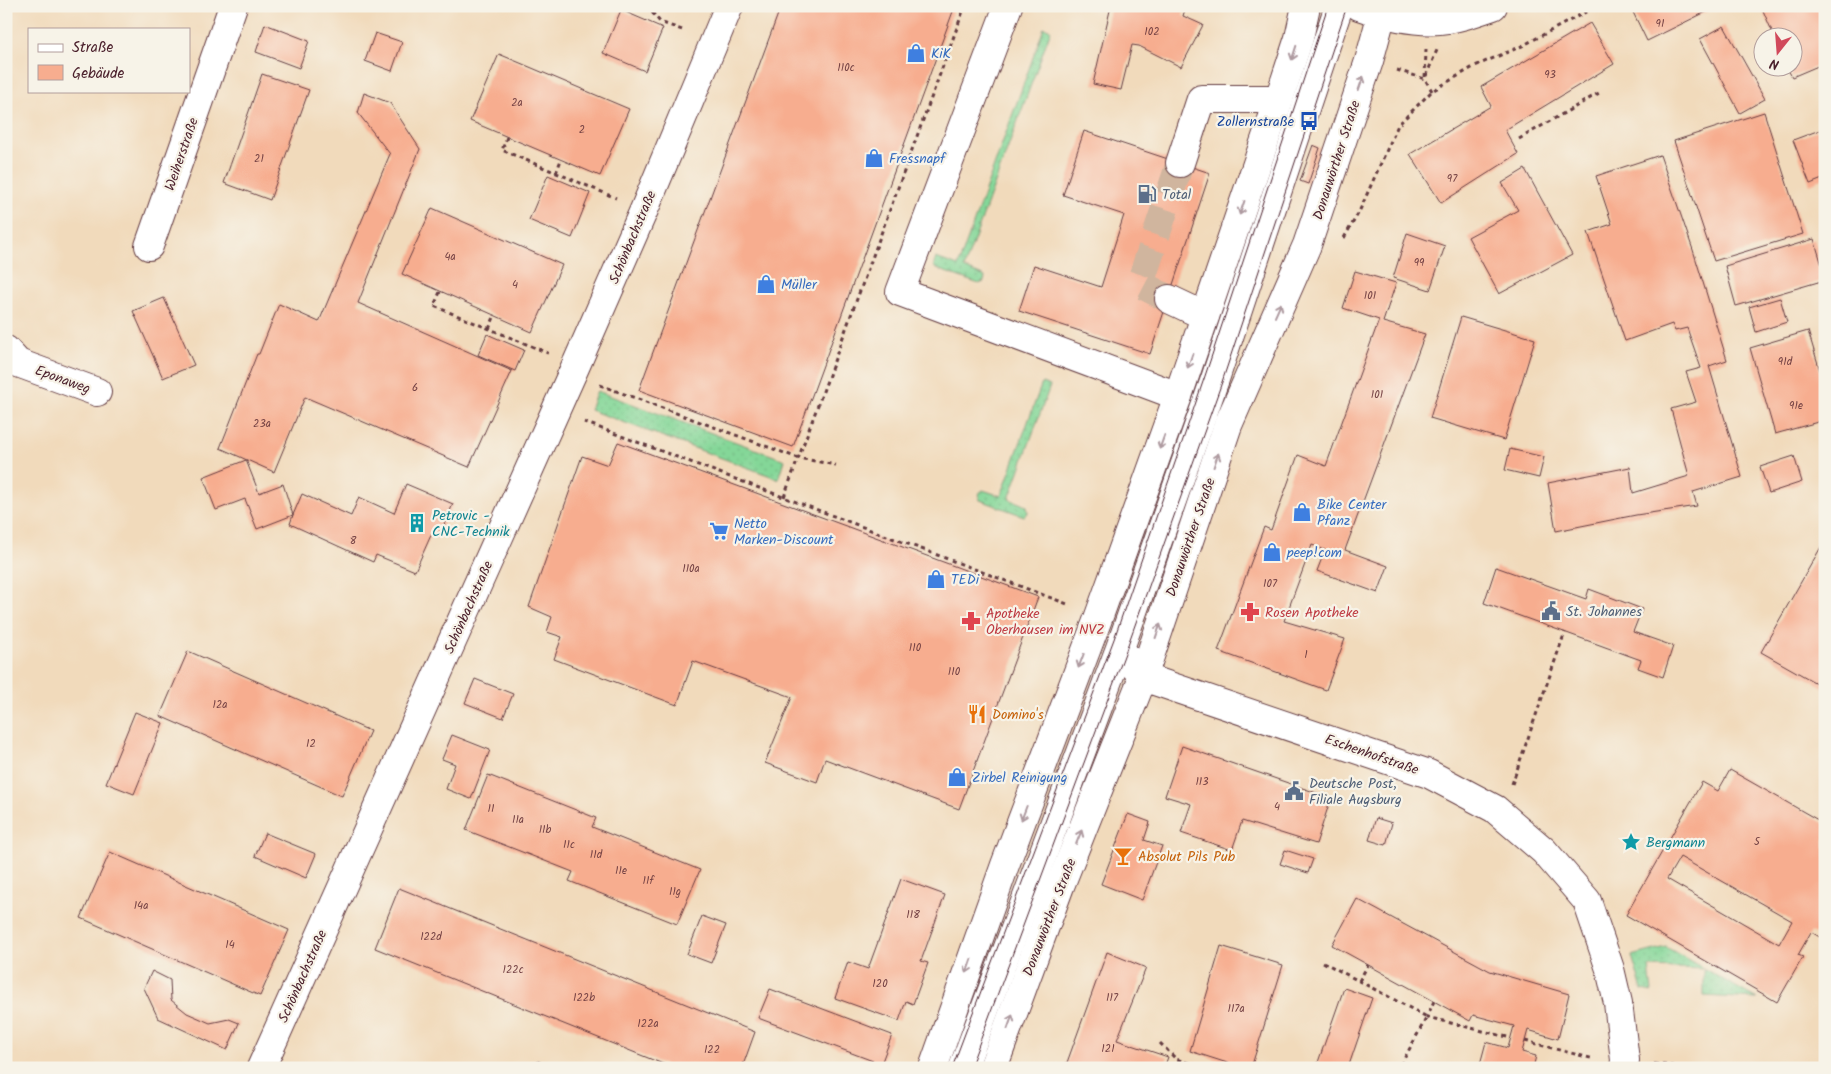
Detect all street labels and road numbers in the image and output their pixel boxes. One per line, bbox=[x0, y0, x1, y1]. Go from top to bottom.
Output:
street label: Donauwörther Straße bbox=[1307, 97, 1367, 223]
street label: Weiherstraße bbox=[159, 114, 205, 194]
street label: Schönbachstraße bbox=[603, 187, 663, 288]
street label: Eponaweg bbox=[32, 360, 93, 400]
street label: Donauwörther Straße bbox=[1160, 474, 1222, 600]
street label: Schönbachstraße bbox=[439, 557, 500, 657]
street label: Eschenhofstraße bbox=[1322, 729, 1422, 781]
street label: Donauwörther Straße bbox=[1017, 855, 1083, 979]
street label: Schönbachstraße bbox=[273, 926, 334, 1026]

